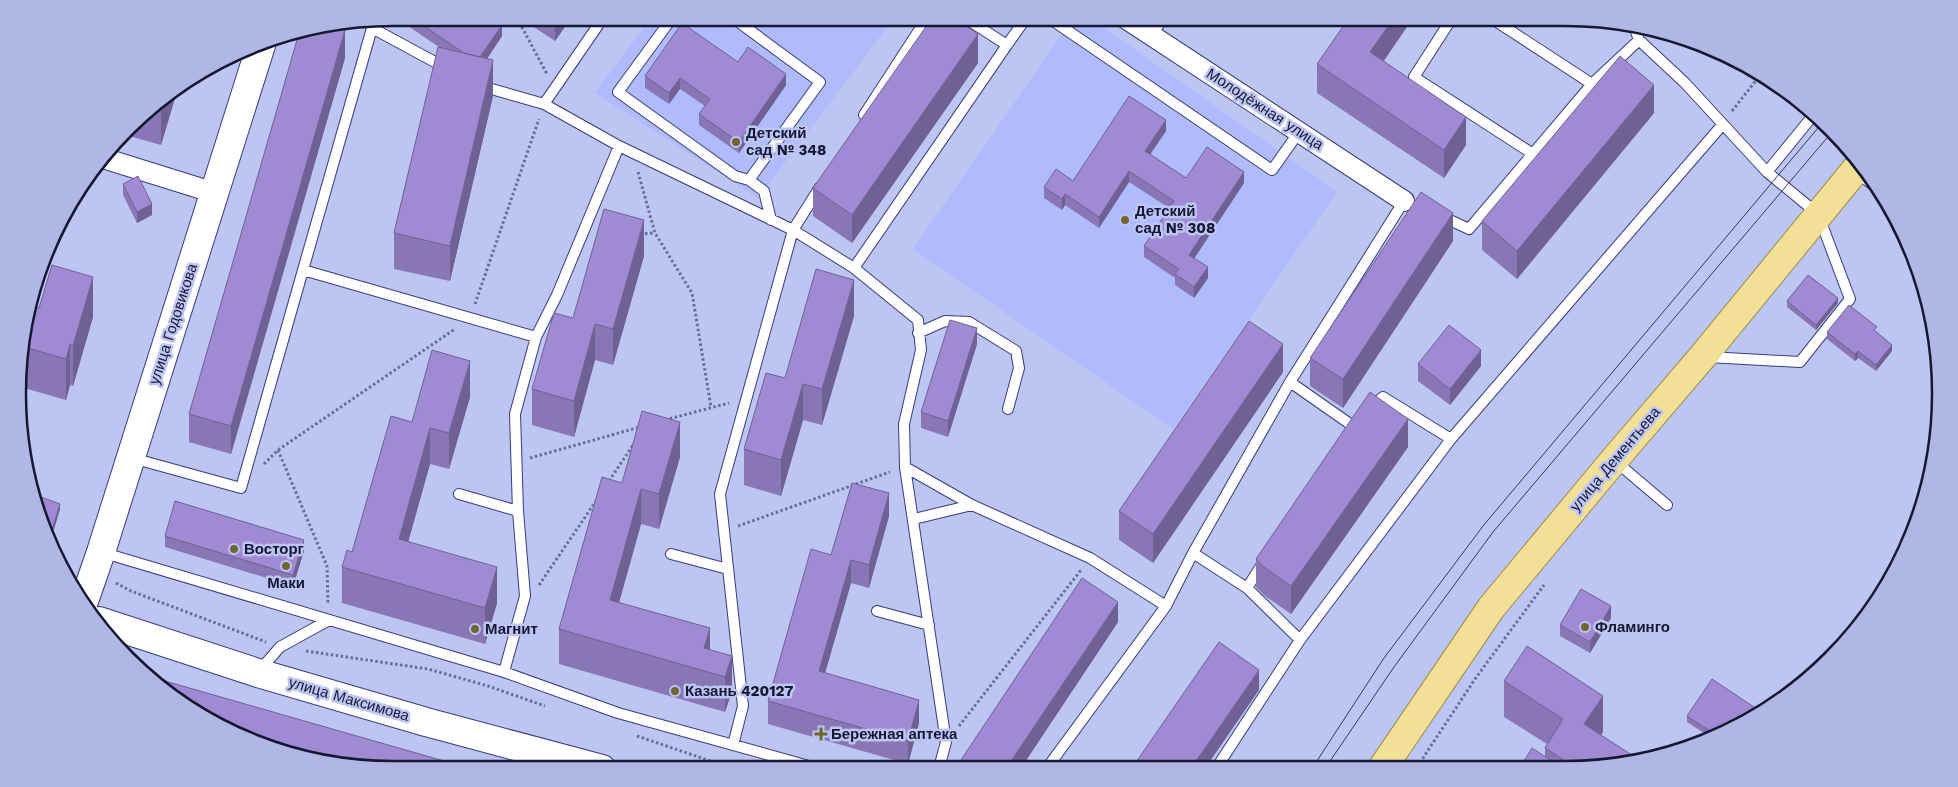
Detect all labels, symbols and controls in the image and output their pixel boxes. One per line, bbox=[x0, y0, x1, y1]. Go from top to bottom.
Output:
street label: Молодёжная улица bbox=[1203, 64, 1327, 154]
place label: Детский сад № 348 bbox=[746, 124, 826, 159]
marker: Детский сад № 348 bbox=[730, 136, 742, 148]
place label: Детский сад № 308 bbox=[1135, 202, 1215, 237]
marker: Детский сад № 308 bbox=[1119, 214, 1131, 226]
street label: улица Годовикова bbox=[145, 261, 201, 387]
street label: улица Дементьева bbox=[1566, 403, 1664, 515]
place label: Восторг bbox=[244, 540, 304, 558]
marker: Восторг bbox=[228, 543, 240, 555]
marker: Маки bbox=[280, 560, 292, 572]
place label: Маки bbox=[267, 574, 305, 592]
place label: Фламинго bbox=[1595, 618, 1670, 636]
place label: Магнит bbox=[485, 620, 538, 638]
marker: Фламинго bbox=[1579, 621, 1591, 633]
marker: Магнит bbox=[469, 623, 481, 635]
street label: улица Максимова bbox=[287, 673, 412, 725]
place label: Казань 420127 bbox=[685, 682, 793, 700]
marker: Казань 420127 bbox=[669, 685, 681, 697]
place label: Бережная аптека bbox=[831, 725, 958, 743]
marker: Бережная аптека bbox=[815, 728, 827, 740]

